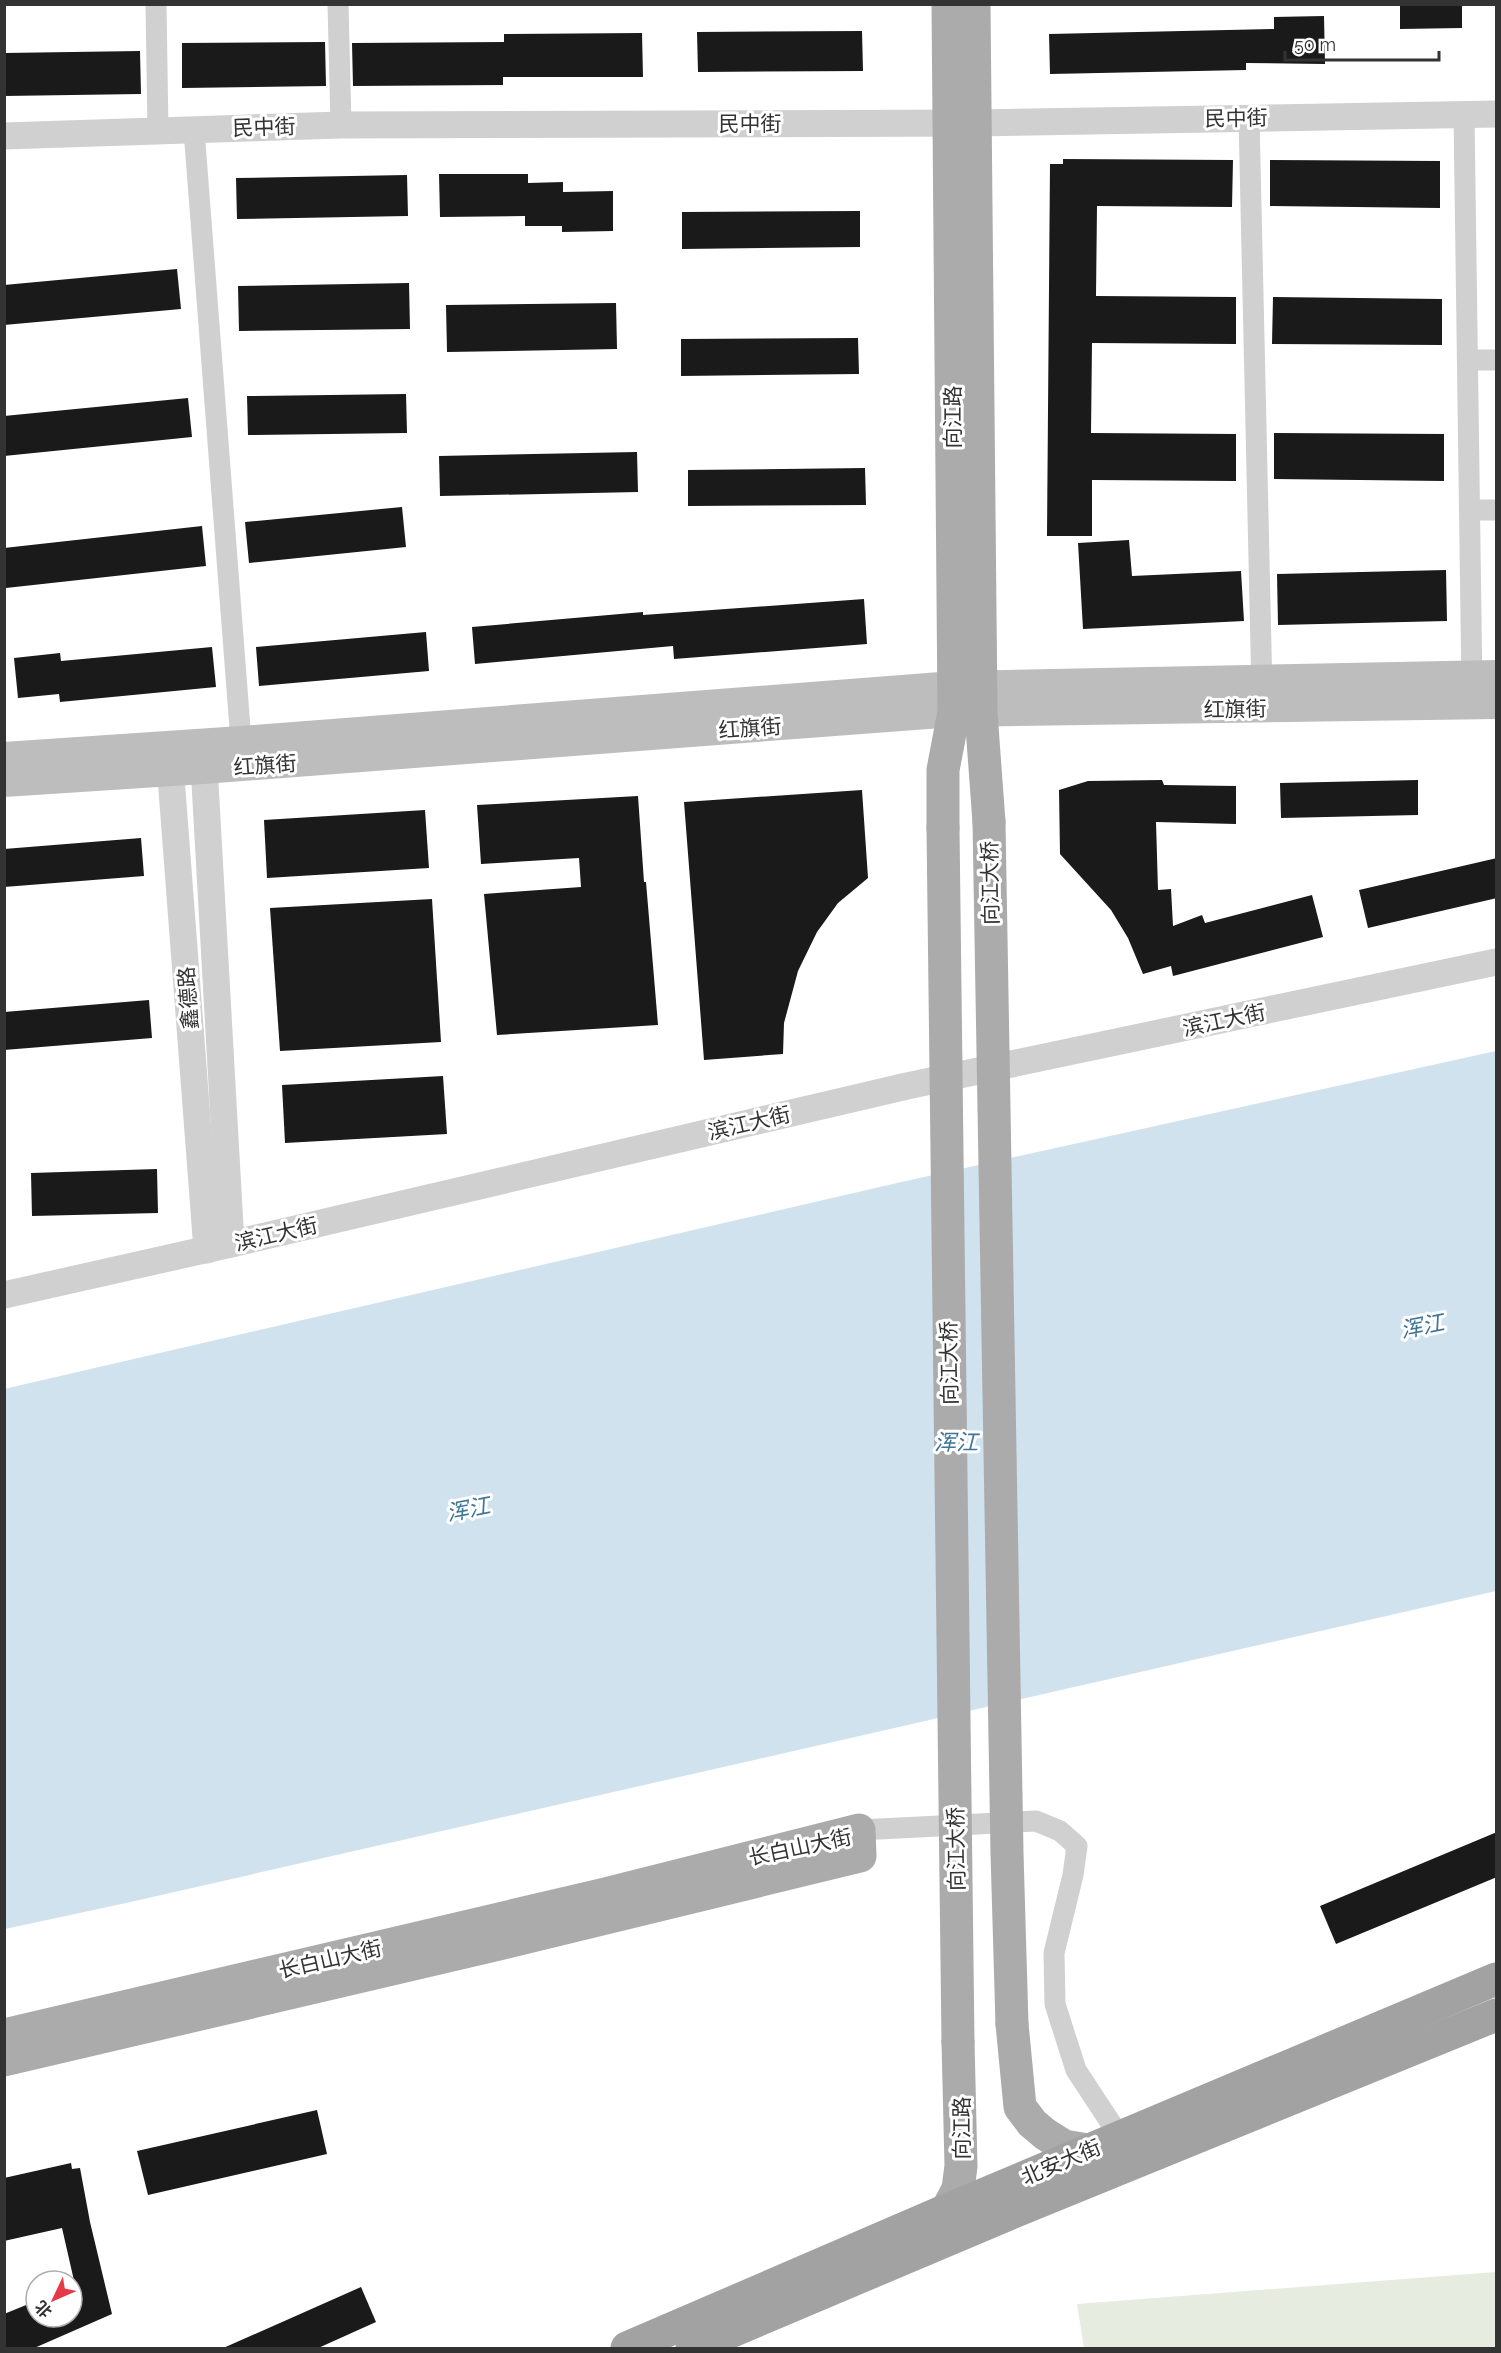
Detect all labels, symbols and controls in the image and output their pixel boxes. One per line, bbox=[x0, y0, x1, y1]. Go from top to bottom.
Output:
scale bar bbox=[1285, 24, 1440, 62]
text: 50 m bbox=[1294, 34, 1336, 55]
street label: 民中街 bbox=[1204, 105, 1268, 131]
street label: 民中街 bbox=[719, 111, 782, 136]
street label: 民中街 bbox=[232, 113, 296, 141]
street label: 向江路 bbox=[940, 386, 965, 449]
street label: 红旗街 bbox=[1203, 696, 1267, 722]
street label: 红旗街 bbox=[718, 713, 782, 743]
street label: 红旗街 bbox=[233, 750, 297, 780]
street label: 向江大桥 bbox=[977, 841, 1003, 925]
street label: 鑫德路 bbox=[173, 966, 203, 1030]
street label: 滨江大街 bbox=[1180, 999, 1268, 1041]
street label: 滨江大街 bbox=[705, 1101, 793, 1145]
street label: 滨江大街 bbox=[232, 1212, 320, 1256]
water label: 浑江 bbox=[1398, 1309, 1448, 1343]
street label: 向江大桥 bbox=[936, 1321, 962, 1405]
water label: 浑江 bbox=[934, 1429, 980, 1455]
water label: 浑江 bbox=[444, 1492, 494, 1526]
street label: 向江大桥 bbox=[943, 1807, 969, 1891]
street label: 长白山大街 bbox=[746, 1824, 854, 1870]
street label: 长白山大街 bbox=[276, 1935, 384, 1983]
street label: 向江路 bbox=[949, 2097, 974, 2160]
street label: 北安大街 bbox=[1017, 2134, 1105, 2190]
north arrow bbox=[24, 2269, 84, 2329]
text: 北 bbox=[31, 2297, 56, 2321]

